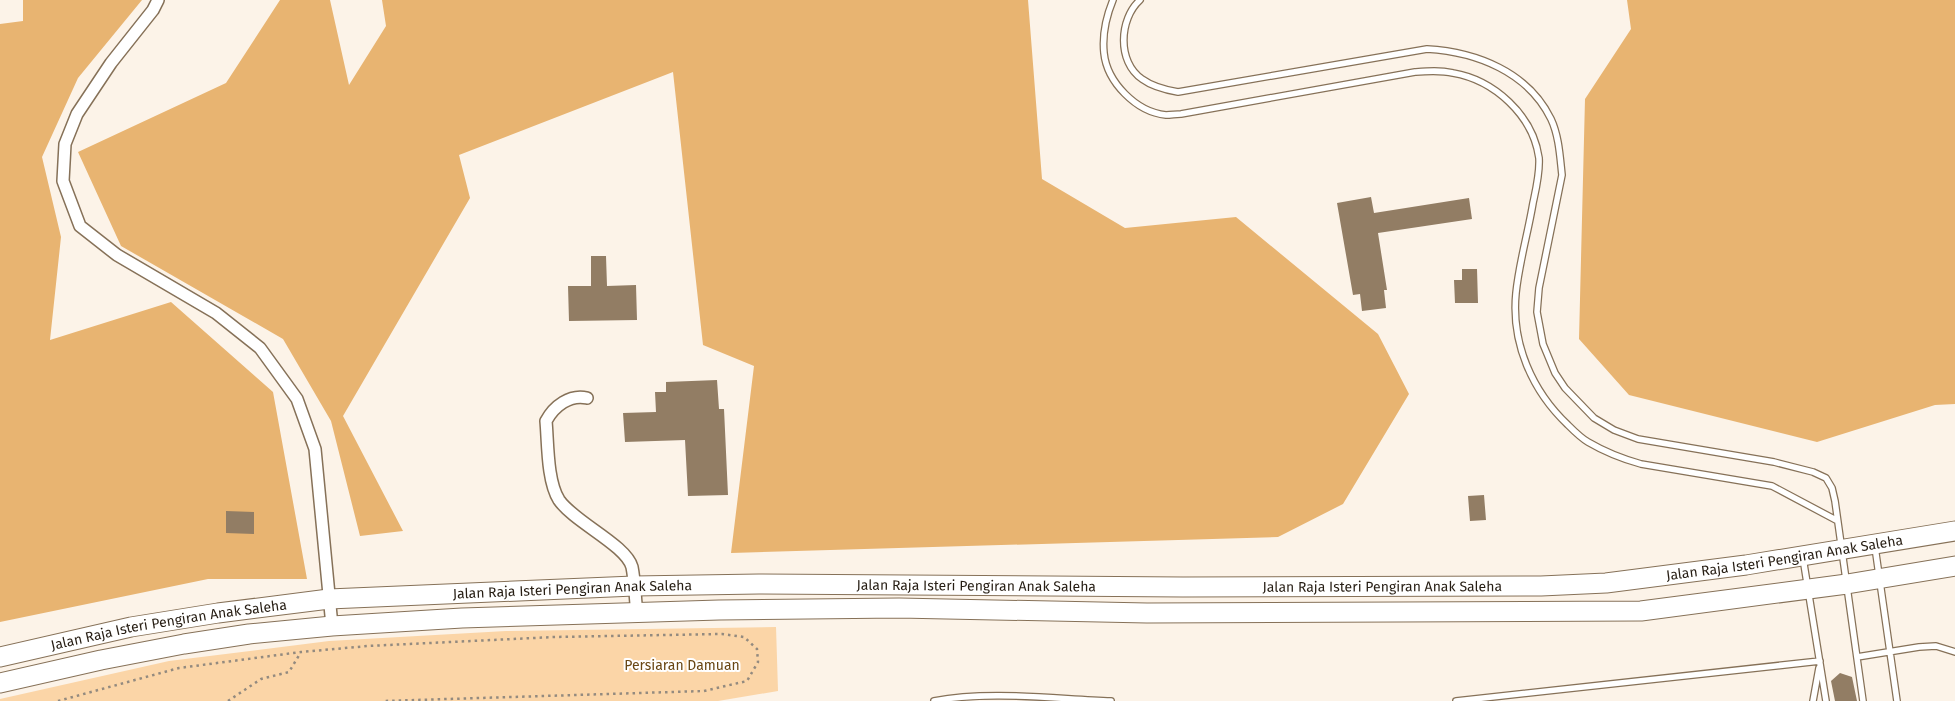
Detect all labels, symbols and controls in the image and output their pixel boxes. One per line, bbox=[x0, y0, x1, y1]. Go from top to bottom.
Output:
street label: Jalan Raja Isteri Pengiran Anak Saleha bbox=[1665, 531, 1904, 584]
street label: Jalan Raja Isteri Pengiran Anak Saleha bbox=[857, 576, 1096, 595]
street label: Jalan Raja Isteri Pengiran Anak Saleha bbox=[452, 577, 692, 602]
street label: Jalan Raja Isteri Pengiran Anak Saleha bbox=[1263, 578, 1502, 595]
street label: Jalan Raja Isteri Pengiran Anak Saleha bbox=[49, 596, 288, 654]
park label: Persiaran Damuan bbox=[624, 657, 740, 674]

